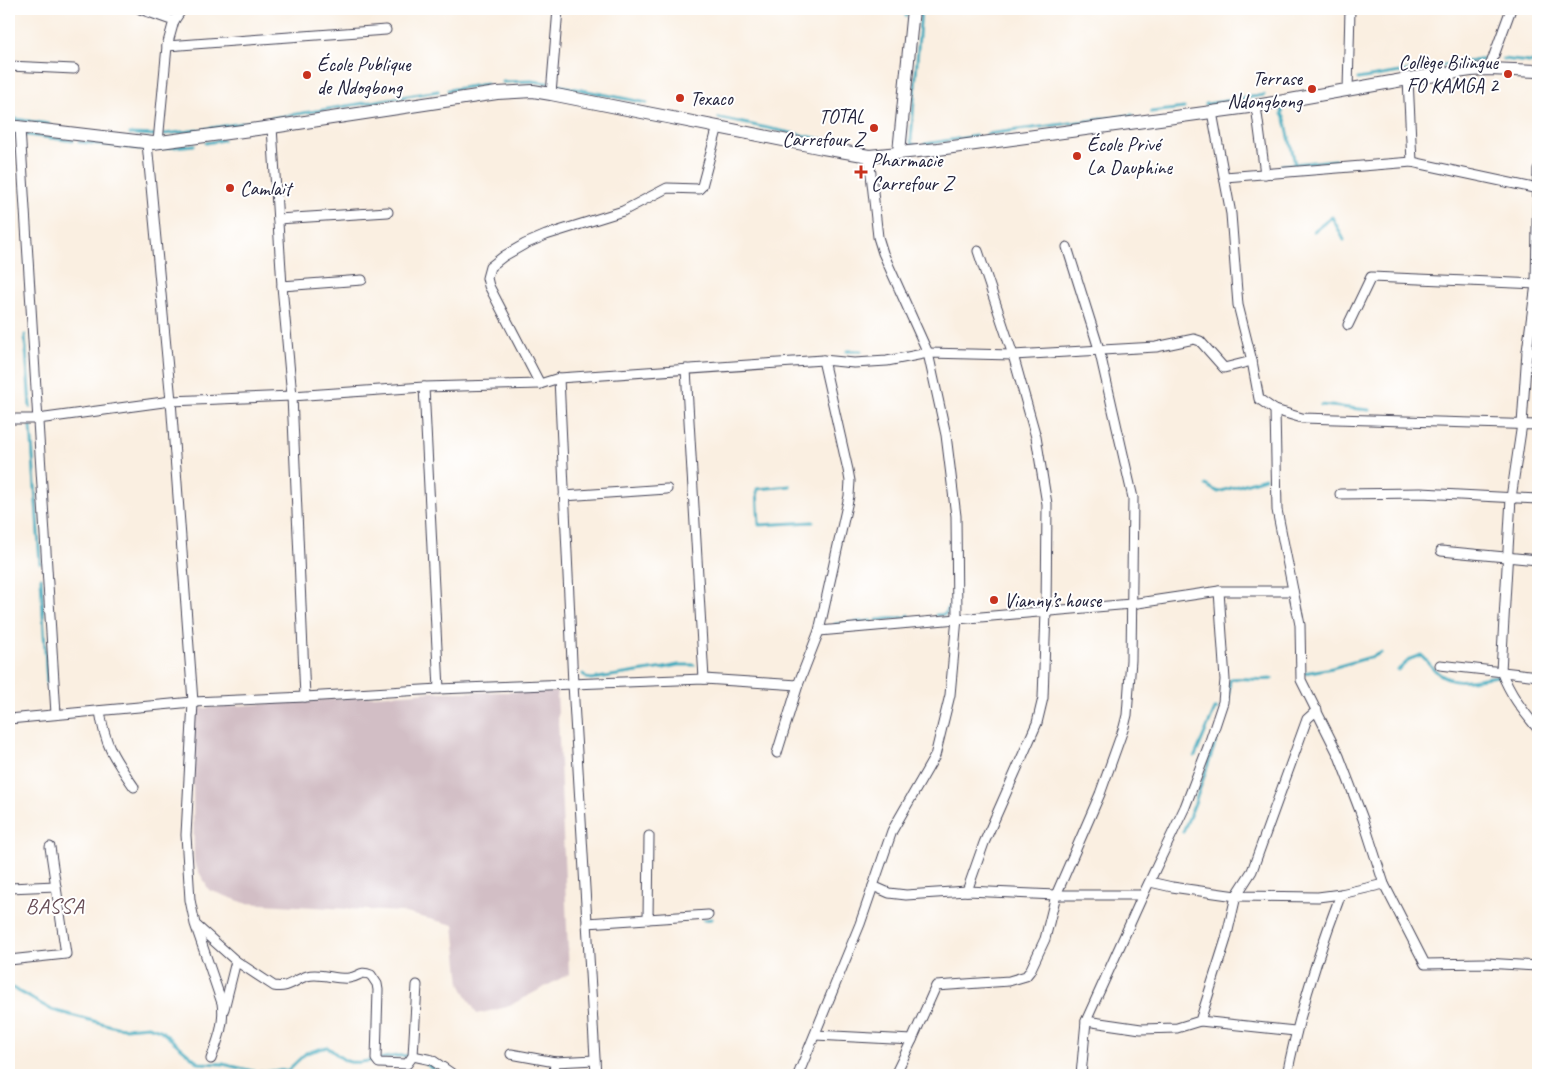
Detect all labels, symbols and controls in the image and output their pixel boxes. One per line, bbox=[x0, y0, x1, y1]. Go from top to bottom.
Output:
place label: Collège Bilingue FO KAMGA 2 bbox=[1399, 50, 1500, 98]
place label: École Publique de Ndogbong bbox=[317, 52, 412, 100]
place label: Terrase Ndongbong bbox=[1227, 66, 1304, 114]
marker: Collège Bilingue FO KAMGA 2 bbox=[1502, 68, 1514, 80]
marker: École Publique de Ndogbong bbox=[301, 69, 313, 81]
marker: Terrase Ndongbong bbox=[1306, 83, 1318, 95]
place label: Texaco bbox=[690, 86, 734, 111]
marker: Texaco bbox=[674, 92, 686, 104]
place label: TOTAL Carrefour Z bbox=[782, 104, 868, 152]
marker: TOTAL Carrefour Z bbox=[868, 122, 880, 134]
place label: École Privé La Dauphine bbox=[1087, 132, 1173, 180]
place label: Pharmacie Carrefour Z bbox=[871, 148, 956, 196]
marker: École Privé La Dauphine bbox=[1071, 150, 1083, 162]
marker: Pharmacie Carrefour Z bbox=[855, 166, 867, 178]
place label: Camlait bbox=[240, 176, 295, 201]
marker: Camlait bbox=[224, 182, 236, 194]
place label: Vianny’s house bbox=[1004, 588, 1103, 613]
marker: Vianny’s house bbox=[988, 594, 1000, 606]
district label: BASSA bbox=[25, 892, 85, 920]

